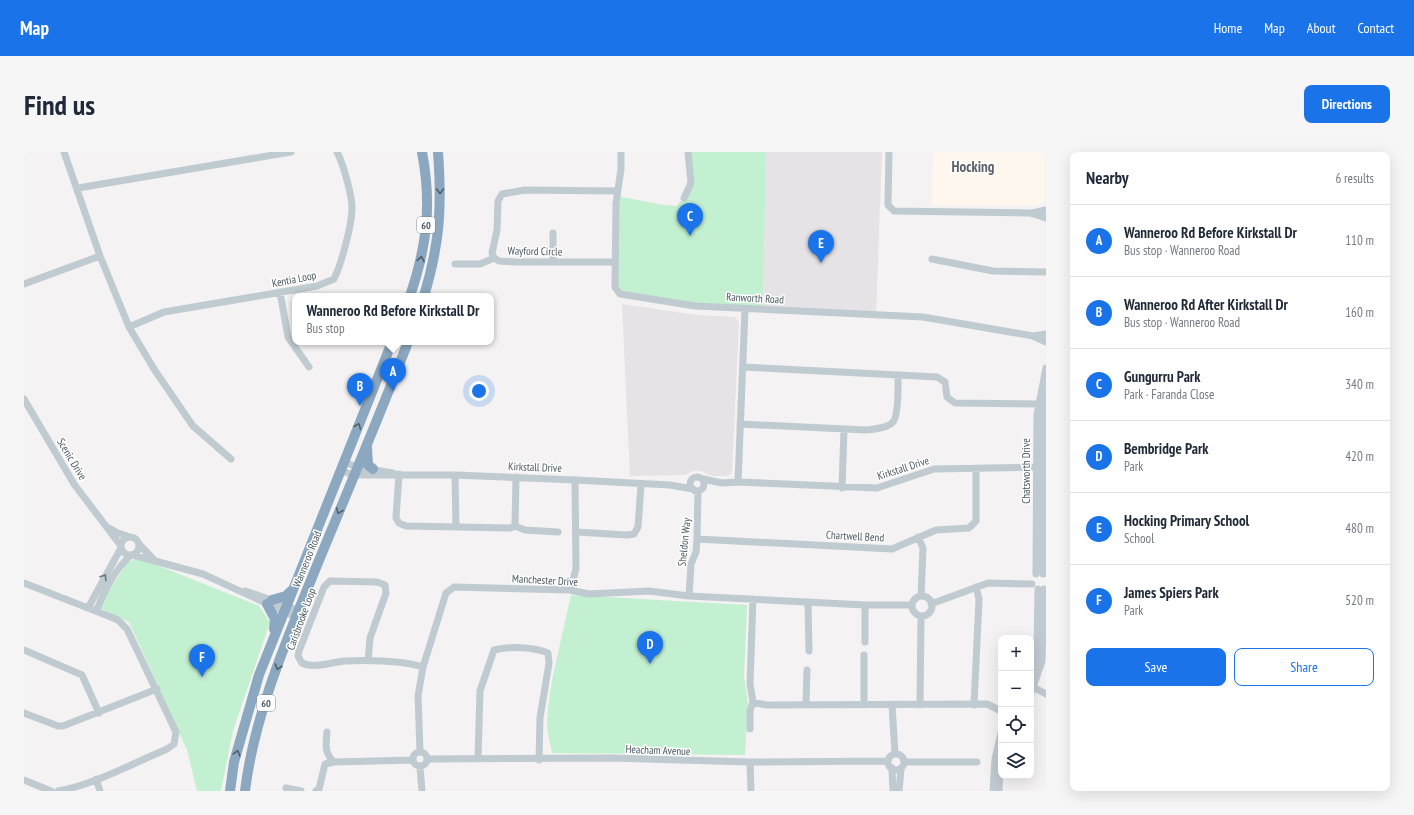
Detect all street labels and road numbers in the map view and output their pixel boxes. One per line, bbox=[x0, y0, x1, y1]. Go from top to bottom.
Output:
road number: 60 bbox=[417, 217, 435, 233]
street label: Wayford Circle bbox=[508, 244, 563, 258]
street label: Kentia Loop bbox=[271, 268, 318, 290]
street label: Ranworth Road bbox=[726, 289, 785, 307]
street label: Scenic Drive bbox=[54, 436, 90, 483]
street label: Chatsworth Drive bbox=[1019, 438, 1033, 504]
street label: Kirkstall Drive bbox=[875, 453, 931, 483]
street label: Kirkstall Drive bbox=[508, 459, 563, 475]
street label: Sheldon Way bbox=[674, 516, 694, 567]
street label: Chartwell Bend bbox=[826, 527, 885, 545]
street label: Wanneroo Road bbox=[289, 529, 325, 589]
street label: Manchester Drive bbox=[512, 571, 579, 589]
street label: Carisbrooke Loop bbox=[283, 586, 319, 652]
road number: 60 bbox=[257, 695, 275, 711]
street label: Heacham Avenue bbox=[625, 742, 691, 758]

